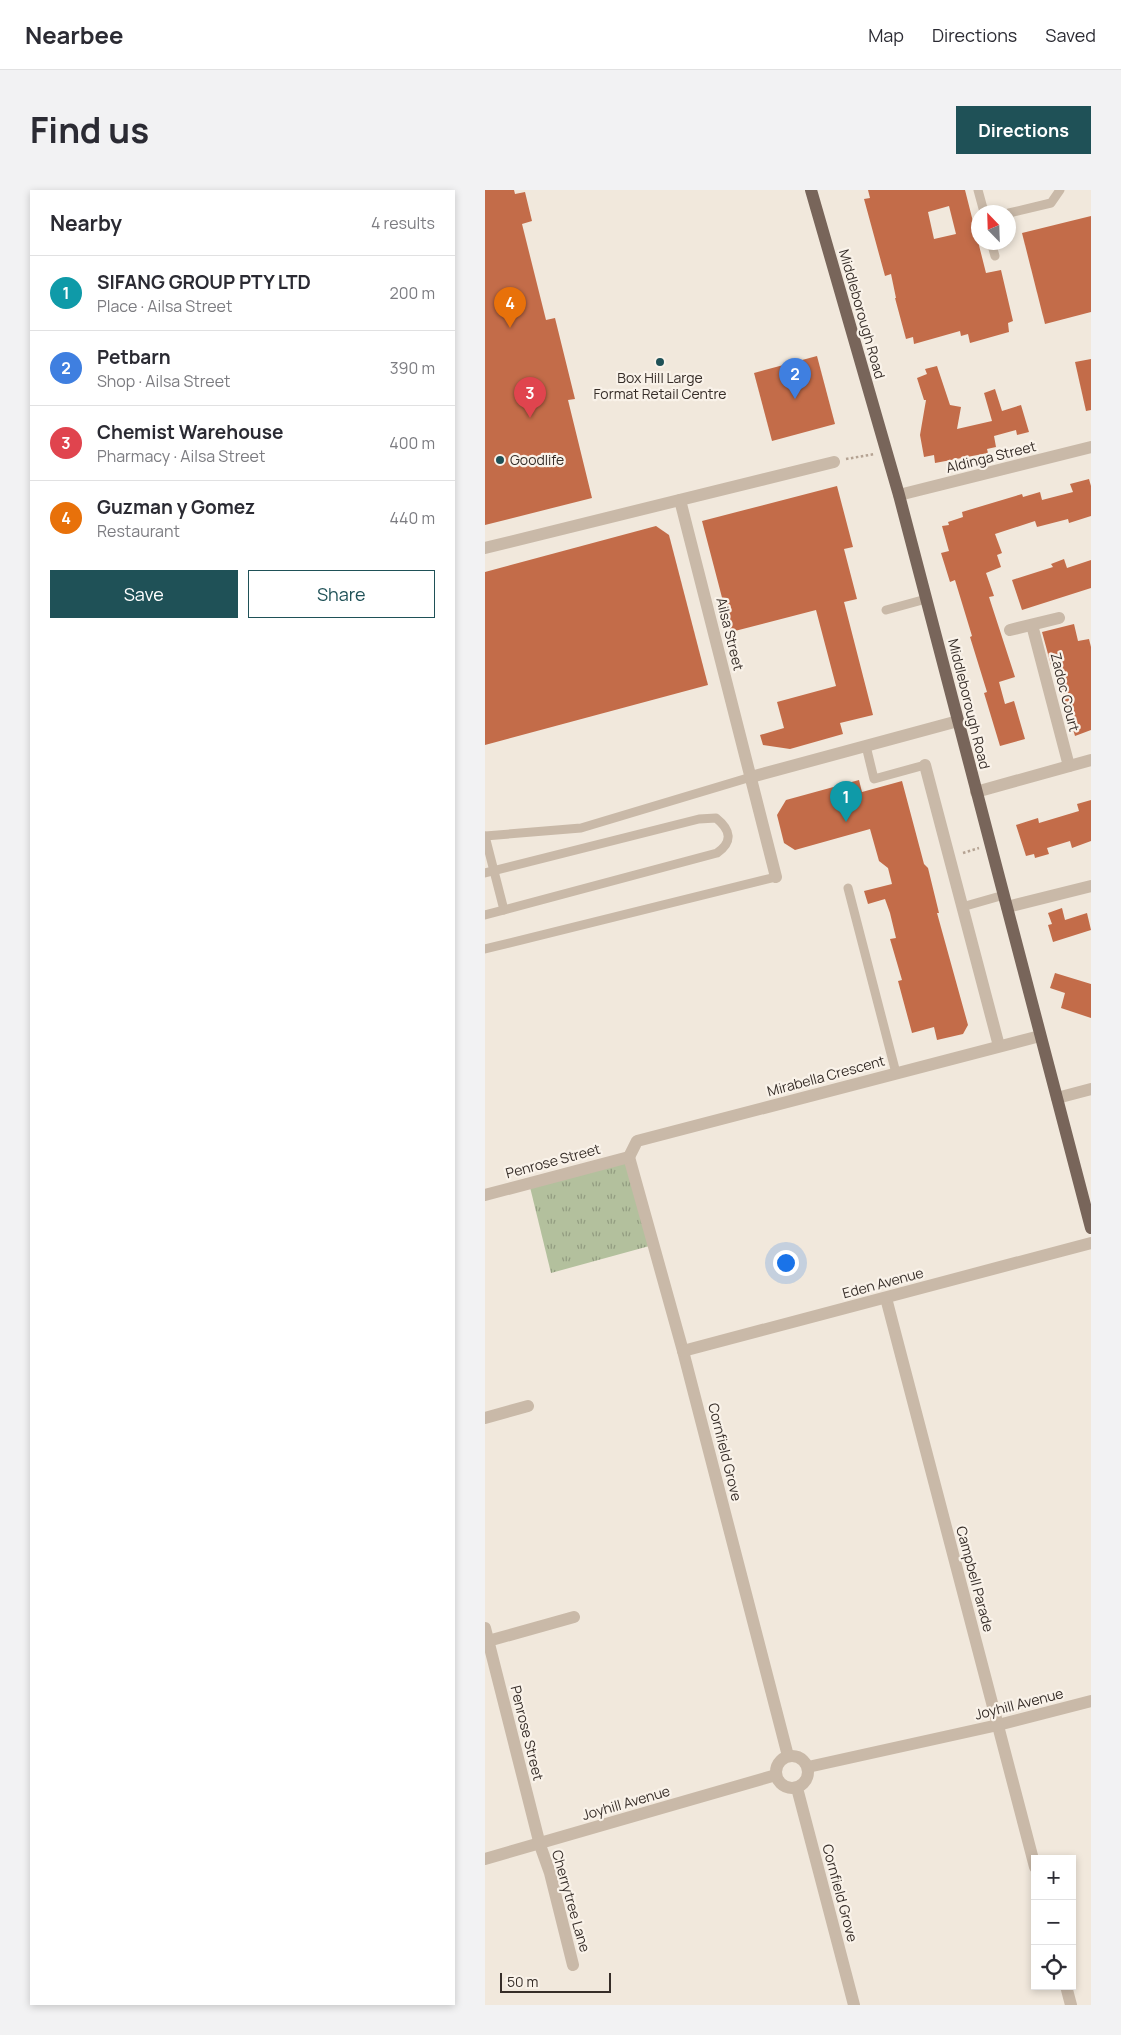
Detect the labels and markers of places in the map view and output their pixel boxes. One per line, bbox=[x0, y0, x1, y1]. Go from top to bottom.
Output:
pin: 4 bbox=[494, 287, 526, 328]
marker: Box Hill Large Format Retail Centre bbox=[654, 356, 666, 368]
pin: 2 bbox=[779, 358, 811, 399]
place label: Box Hill Large Format Retail Centre bbox=[594, 368, 726, 403]
pin: 3 bbox=[514, 377, 546, 418]
place label: Goodlife bbox=[510, 450, 564, 469]
marker: Goodlife bbox=[494, 454, 506, 466]
pin: 1 bbox=[830, 781, 862, 822]

